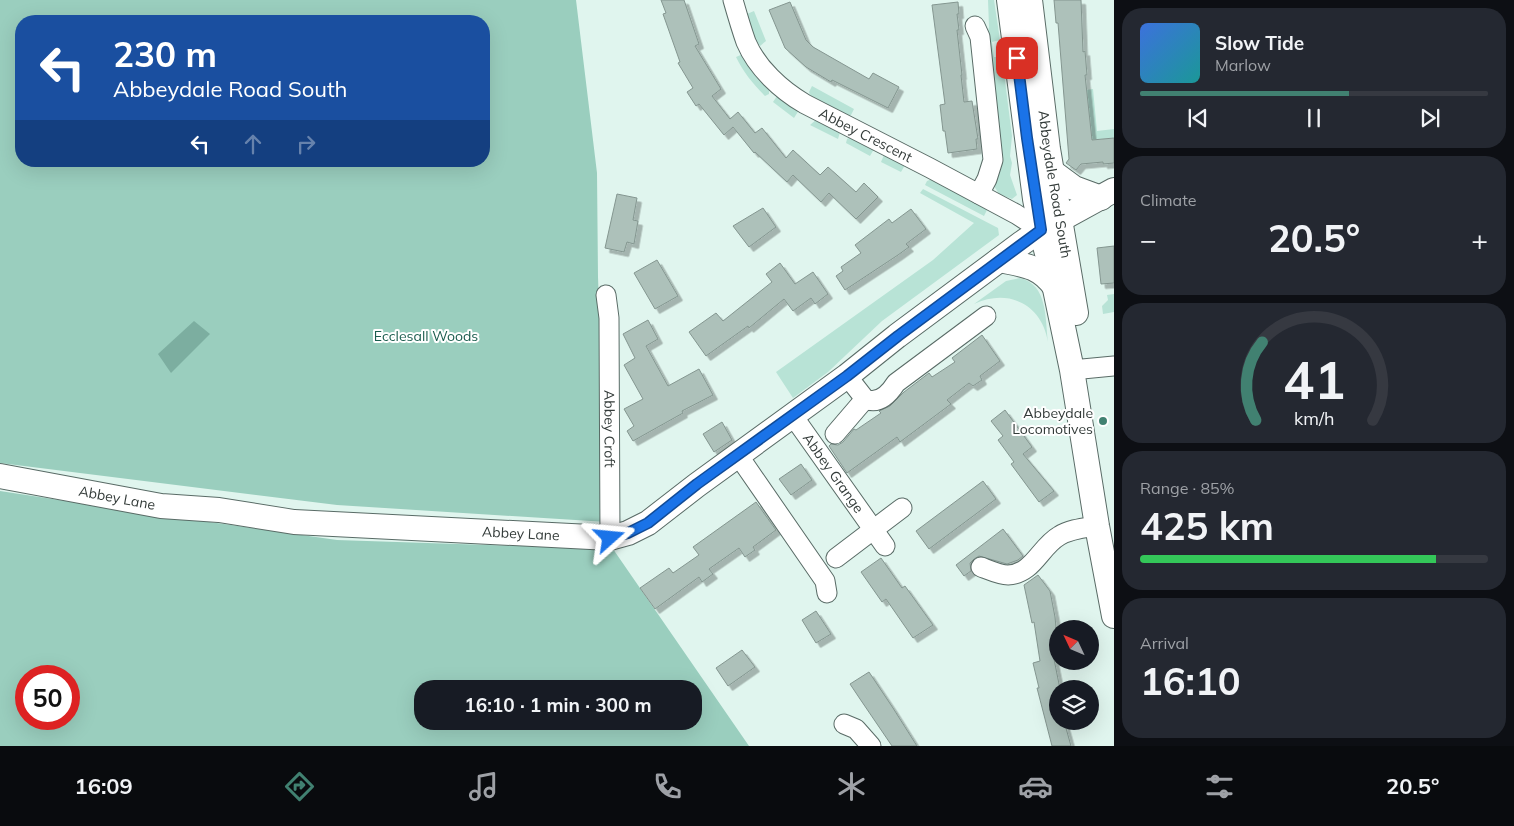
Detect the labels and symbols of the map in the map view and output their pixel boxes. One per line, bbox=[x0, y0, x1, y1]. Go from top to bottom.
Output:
pin bbox=[996, 37, 1038, 79]
street label: Abbey Crescent bbox=[816, 104, 915, 166]
street label: Abbeydale Road South bbox=[1034, 109, 1075, 260]
park label: Ecclesall Woods bbox=[374, 327, 478, 345]
street label: Abbey Croft bbox=[600, 390, 619, 468]
place label: Abbeydale Locomotives bbox=[1012, 404, 1093, 438]
marker: Abbeydale Locomotives bbox=[1097, 415, 1109, 427]
street label: Abbey Grange bbox=[799, 430, 868, 517]
street label: Abbey Lane bbox=[77, 482, 157, 514]
position arrow bbox=[583, 511, 635, 563]
street label: Abbey Lane bbox=[482, 523, 560, 544]
north arrow bbox=[1049, 620, 1099, 670]
speed limit sign: 50 bbox=[15, 665, 80, 730]

